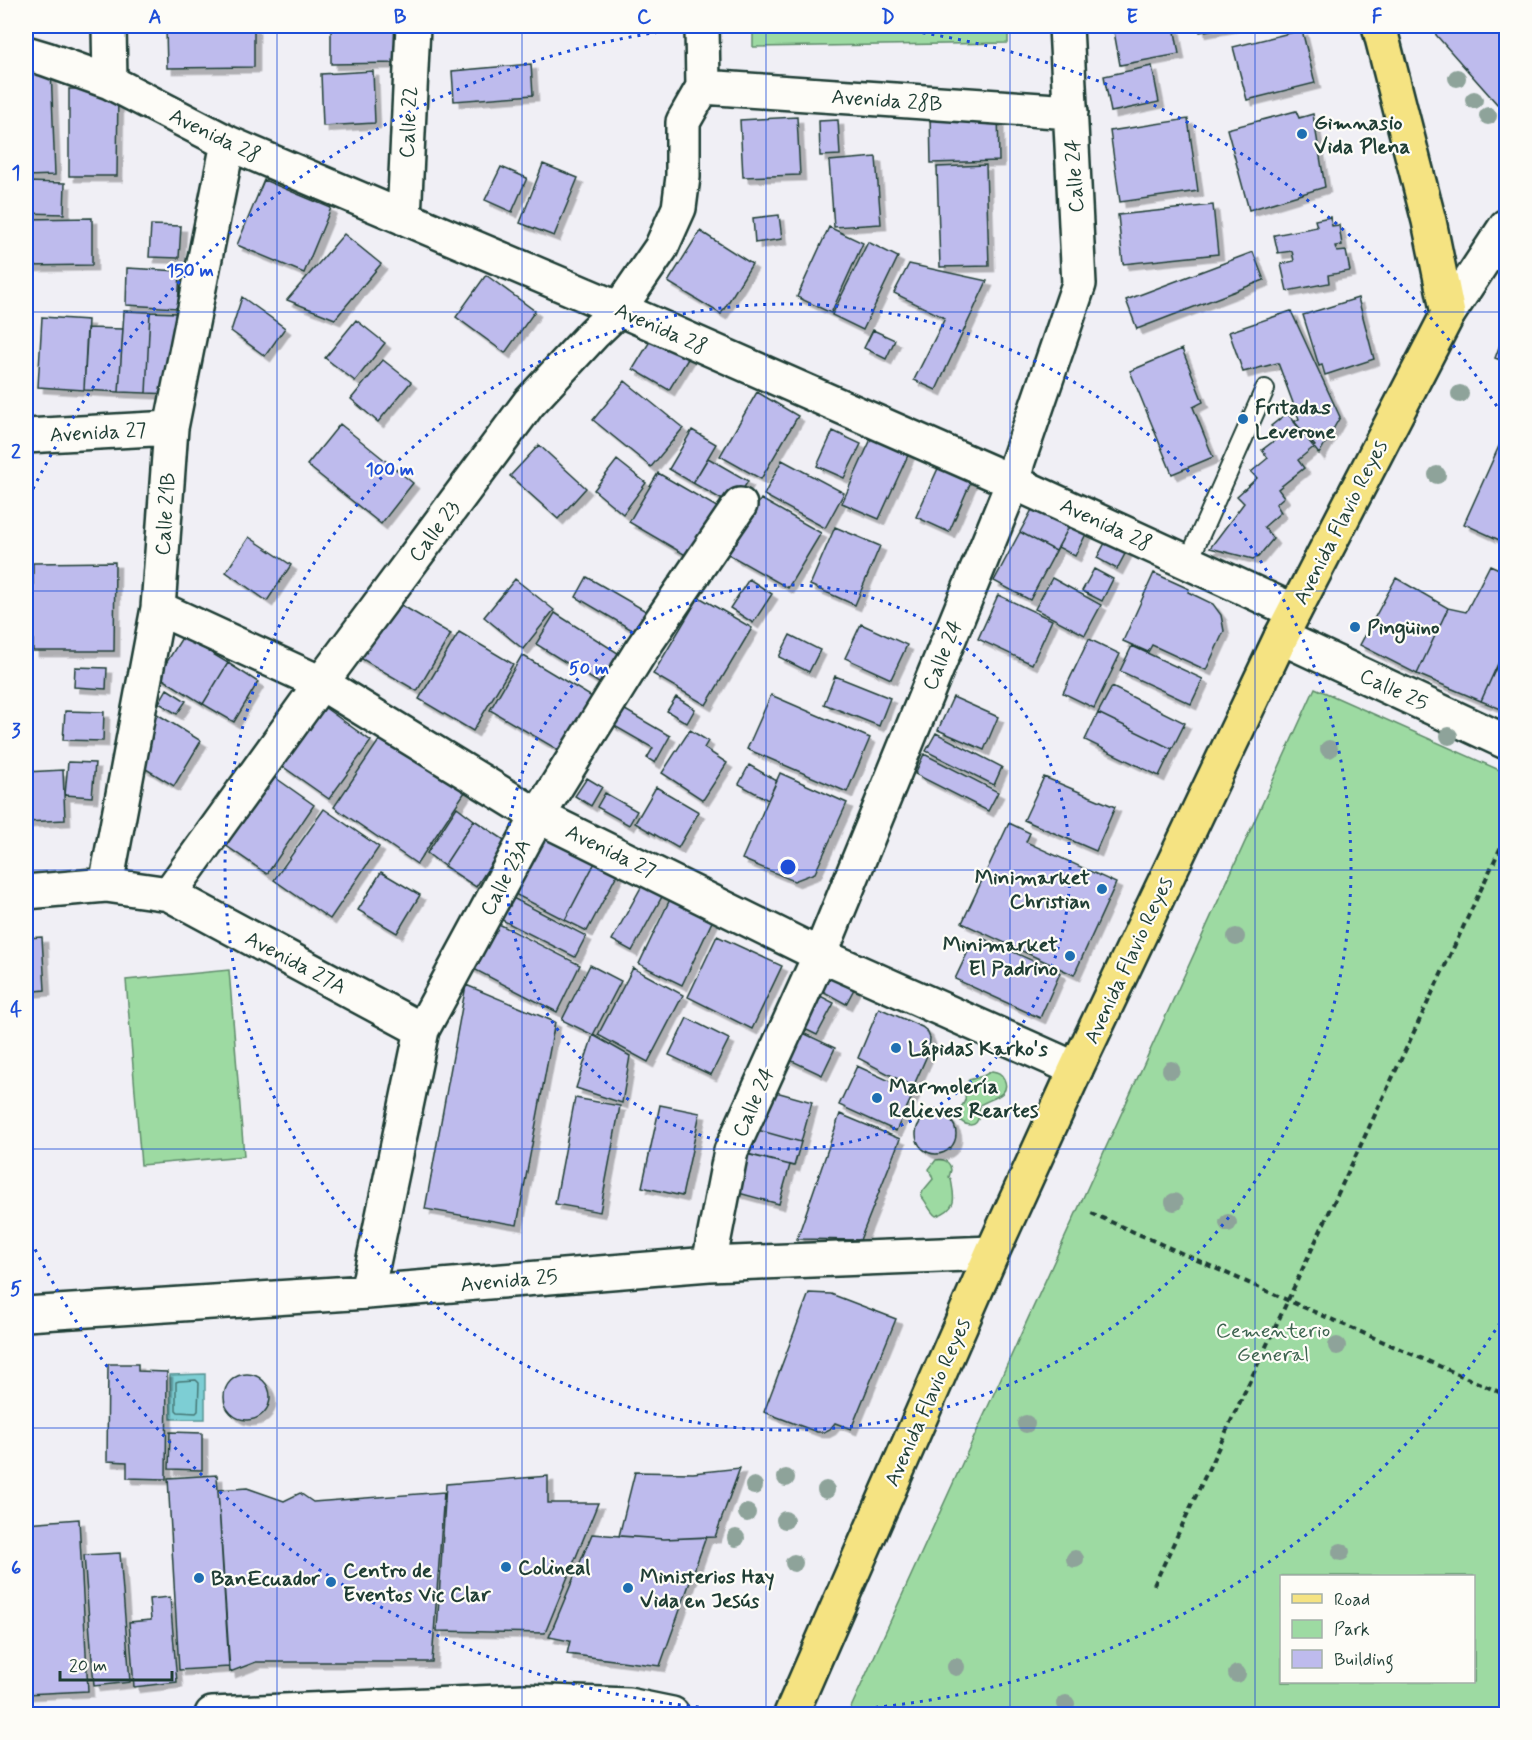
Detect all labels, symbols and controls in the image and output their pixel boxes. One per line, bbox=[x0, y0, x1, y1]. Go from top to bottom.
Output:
text: A bbox=[148, 4, 162, 31]
text: B bbox=[394, 4, 407, 31]
text: C bbox=[637, 4, 652, 31]
text: D bbox=[881, 4, 895, 31]
text: E bbox=[1126, 4, 1138, 31]
text: F bbox=[1372, 4, 1383, 31]
street label: Avenida 28B bbox=[830, 83, 943, 119]
street label: Calle 22 bbox=[393, 85, 425, 159]
street label: Avenida 28 bbox=[164, 102, 265, 170]
place label: Gimnasio Vida Plena bbox=[1314, 109, 1411, 161]
marker: Gimnasio Vida Plena bbox=[1295, 127, 1309, 141]
street label: Calle 24 bbox=[1059, 138, 1091, 214]
text: 1 bbox=[12, 160, 20, 187]
text: 150 m bbox=[166, 259, 214, 283]
street label: Avenida 28 bbox=[610, 296, 711, 362]
place label: Fritadas Leverone bbox=[1255, 394, 1336, 446]
marker: Fritadas Leverone bbox=[1236, 412, 1250, 426]
street label: Avenida 27 bbox=[49, 416, 147, 450]
street label: Avenida Flavio Reyes bbox=[1287, 435, 1395, 610]
text: 2 bbox=[11, 439, 21, 466]
text: 100 m bbox=[366, 458, 414, 482]
street label: Calle 21B bbox=[149, 471, 183, 557]
street label: Avenida 28 bbox=[1055, 492, 1156, 558]
street label: Calle 23 bbox=[403, 495, 467, 568]
place label: Pingüino bbox=[1367, 614, 1440, 644]
street label: Calle 24 bbox=[916, 616, 970, 695]
marker: Pingüino bbox=[1348, 620, 1362, 634]
text: 50 m bbox=[569, 657, 609, 681]
street label: Calle 25 bbox=[1355, 662, 1432, 718]
text: 3 bbox=[11, 718, 21, 745]
street label: Avenida 27 bbox=[561, 818, 660, 886]
street label: Calle 23A bbox=[474, 834, 538, 921]
centre of rings bbox=[778, 857, 798, 877]
place label: Minimarket Christian bbox=[975, 864, 1090, 916]
street label: Avenida Flavio Reyes bbox=[1078, 872, 1180, 1049]
marker: Minimarket Christian bbox=[1095, 882, 1109, 896]
street label: Avenida 27A bbox=[240, 925, 351, 1001]
place label: Minimarket El Padrino bbox=[943, 931, 1058, 983]
marker: Minimarket El Padrino bbox=[1063, 949, 1077, 963]
text: 4 bbox=[10, 997, 22, 1024]
place label: Lápidas Karko's bbox=[908, 1035, 1048, 1063]
marker: Lápidas Karko's bbox=[889, 1041, 903, 1055]
street label: Calle 24 bbox=[726, 1063, 782, 1142]
place label: Marmolería Relieves Reartes bbox=[889, 1073, 1039, 1125]
marker: Marmolería Relieves Reartes bbox=[870, 1091, 884, 1105]
street label: Avenida 25 bbox=[459, 1263, 559, 1299]
text: 5 bbox=[10, 1276, 22, 1303]
street label: Avenida Flavio Reyes bbox=[878, 1314, 978, 1491]
park label: Cementerio General bbox=[1216, 1317, 1330, 1369]
place label: Colineal bbox=[518, 1554, 590, 1582]
text: 6 bbox=[11, 1555, 21, 1582]
place label: Centro de Eventos Vic Clar bbox=[343, 1557, 492, 1609]
marker: Colineal bbox=[499, 1560, 513, 1574]
place label: Ministerios Hay Vida en Jesús bbox=[640, 1563, 775, 1615]
place label: BanEcuador bbox=[211, 1565, 321, 1593]
marker: BanEcuador bbox=[192, 1571, 206, 1585]
marker: Centro de Eventos Vic Clar bbox=[324, 1575, 338, 1589]
legend bbox=[1280, 1575, 1475, 1683]
marker: Ministerios Hay Vida en Jesús bbox=[621, 1581, 635, 1595]
text: Road bbox=[1334, 1588, 1370, 1612]
text: Park bbox=[1334, 1618, 1370, 1642]
scale bar bbox=[60, 1644, 172, 1682]
text: Building bbox=[1334, 1648, 1394, 1674]
text: 20 m bbox=[69, 1654, 107, 1678]

